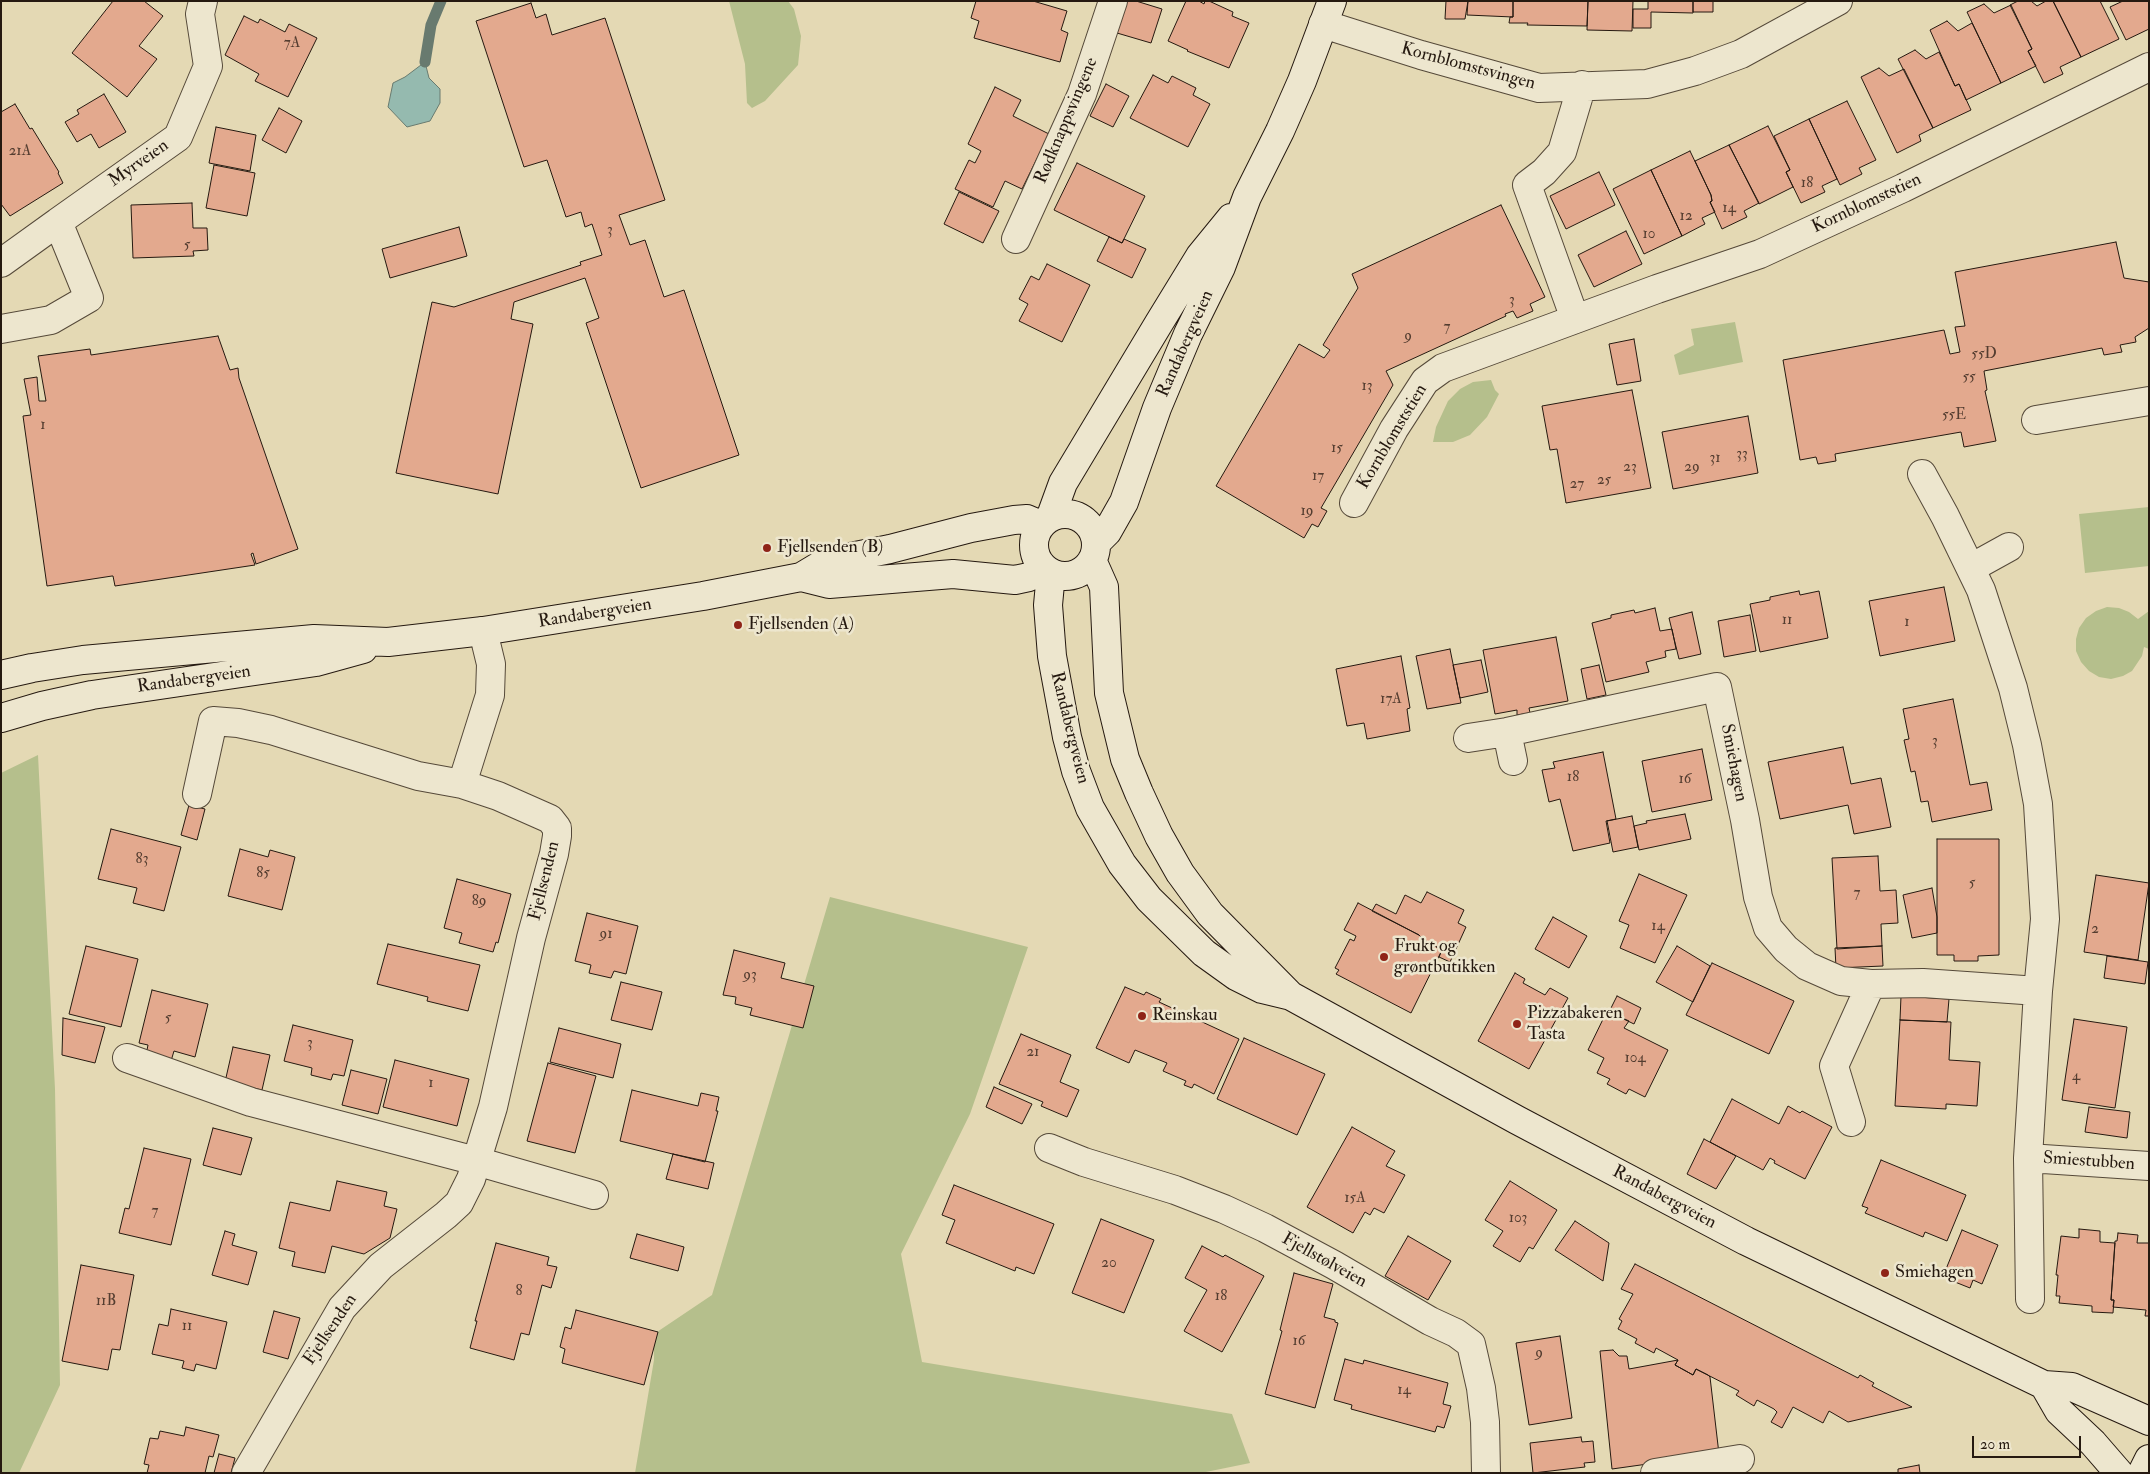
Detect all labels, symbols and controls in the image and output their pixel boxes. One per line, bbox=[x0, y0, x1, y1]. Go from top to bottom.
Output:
house number: 7A bbox=[284, 35, 300, 53]
street label: Kornblomstsvingen bbox=[1398, 39, 1538, 95]
street label: Rødknappsvingene bbox=[1031, 55, 1103, 187]
street label: Myrveien bbox=[105, 136, 173, 192]
house number: 21A bbox=[9, 143, 31, 161]
street label: Kornblomststien bbox=[1809, 169, 1925, 239]
house number: 18 bbox=[1801, 175, 1813, 193]
house number: 14 bbox=[1722, 200, 1736, 218]
house number: 12 bbox=[1680, 208, 1692, 226]
house number: 3 bbox=[607, 222, 613, 240]
house number: 10 bbox=[1643, 226, 1655, 244]
house number: 5 bbox=[184, 237, 190, 255]
street label: Randabergveien bbox=[1153, 287, 1219, 401]
house number: 3 bbox=[1509, 292, 1515, 310]
house number: 7 bbox=[1444, 319, 1450, 337]
house number: 9 bbox=[1404, 328, 1412, 346]
house number: 55D bbox=[1971, 346, 1997, 364]
house number: 55 bbox=[1962, 369, 1976, 387]
house number: 13 bbox=[1361, 378, 1373, 396]
street label: Kornblomststien bbox=[1353, 381, 1433, 493]
house number: 55E bbox=[1942, 407, 1966, 425]
house number: 1 bbox=[40, 417, 46, 435]
house number: 15 bbox=[1331, 440, 1343, 458]
house number: 33 bbox=[1736, 446, 1748, 464]
house number: 31 bbox=[1709, 450, 1721, 468]
house number: 23 bbox=[1623, 459, 1637, 477]
house number: 29 bbox=[1684, 459, 1700, 477]
house number: 17 bbox=[1312, 468, 1324, 486]
house number: 25 bbox=[1597, 472, 1611, 490]
house number: 27 bbox=[1570, 476, 1584, 494]
house number: 19 bbox=[1301, 503, 1313, 521]
place label: Fjellsenden (B) bbox=[777, 537, 883, 559]
marker: Fjellsenden (B) bbox=[761, 542, 773, 554]
street label: Randabergveien bbox=[537, 594, 653, 634]
house number: 11 bbox=[1782, 612, 1792, 630]
place label: Fjellsenden (A) bbox=[748, 614, 854, 636]
house number: 1 bbox=[1904, 614, 1910, 632]
marker: Fjellsenden (A) bbox=[732, 619, 744, 631]
street label: Randabergveien bbox=[136, 661, 252, 699]
street label: Randabergveien bbox=[1045, 670, 1093, 786]
house number: 17A bbox=[1380, 691, 1402, 709]
street label: Smiehagen bbox=[1715, 722, 1751, 804]
house number: 3 bbox=[1932, 733, 1938, 751]
house number: 18 bbox=[1567, 769, 1579, 787]
house number: 16 bbox=[1679, 771, 1691, 789]
street label: Fjellsenden bbox=[525, 839, 565, 923]
house number: 83 bbox=[136, 851, 148, 869]
house number: 85 bbox=[256, 865, 270, 883]
house number: 5 bbox=[1969, 875, 1975, 893]
house number: 7 bbox=[1854, 885, 1860, 903]
house number: 89 bbox=[472, 893, 486, 911]
house number: 14 bbox=[1651, 918, 1665, 936]
house number: 2 bbox=[2091, 921, 2099, 939]
house number: 91 bbox=[600, 926, 612, 944]
place label: Frukt og grøntbutikken bbox=[1394, 936, 1496, 979]
marker: Frukt og grøntbutikken bbox=[1378, 951, 1390, 963]
house number: 93 bbox=[743, 967, 757, 985]
place label: Pizzabakeren Tasta bbox=[1527, 1003, 1623, 1046]
place label: Reinskau bbox=[1152, 1005, 1218, 1027]
house number: 5 bbox=[165, 1010, 171, 1028]
marker: Reinskau bbox=[1136, 1010, 1148, 1022]
marker: Pizzabakeren Tasta bbox=[1511, 1018, 1523, 1030]
house number: 3 bbox=[307, 1035, 313, 1053]
house number: 21 bbox=[1027, 1044, 1039, 1062]
house number: 104 bbox=[1625, 1050, 1645, 1068]
house number: 4 bbox=[2072, 1068, 2080, 1086]
house number: 1 bbox=[428, 1075, 434, 1093]
street label: Smiestubben bbox=[2042, 1148, 2136, 1176]
street label: Randabergveien bbox=[1608, 1162, 1720, 1234]
house number: 15A bbox=[1344, 1190, 1366, 1208]
house number: 7 bbox=[152, 1203, 158, 1221]
house number: 103 bbox=[1509, 1210, 1527, 1228]
street label: Fjellstølveien bbox=[1278, 1229, 1370, 1293]
house number: 20 bbox=[1101, 1255, 1117, 1273]
place label: Smiehagen bbox=[1895, 1262, 1974, 1284]
marker: Smiehagen bbox=[1879, 1267, 1891, 1279]
house number: 8 bbox=[515, 1283, 523, 1301]
house number: 18 bbox=[1215, 1288, 1227, 1306]
street label: Fjellsenden bbox=[299, 1290, 363, 1370]
house number: 11B bbox=[96, 1293, 116, 1311]
house number: 11 bbox=[182, 1318, 192, 1336]
house number: 16 bbox=[1293, 1333, 1305, 1351]
house number: 9 bbox=[1535, 1345, 1543, 1363]
house number: 14 bbox=[1397, 1382, 1411, 1400]
scale bar bbox=[1975, 1426, 2084, 1458]
text: 20 m bbox=[1980, 1435, 2010, 1454]

